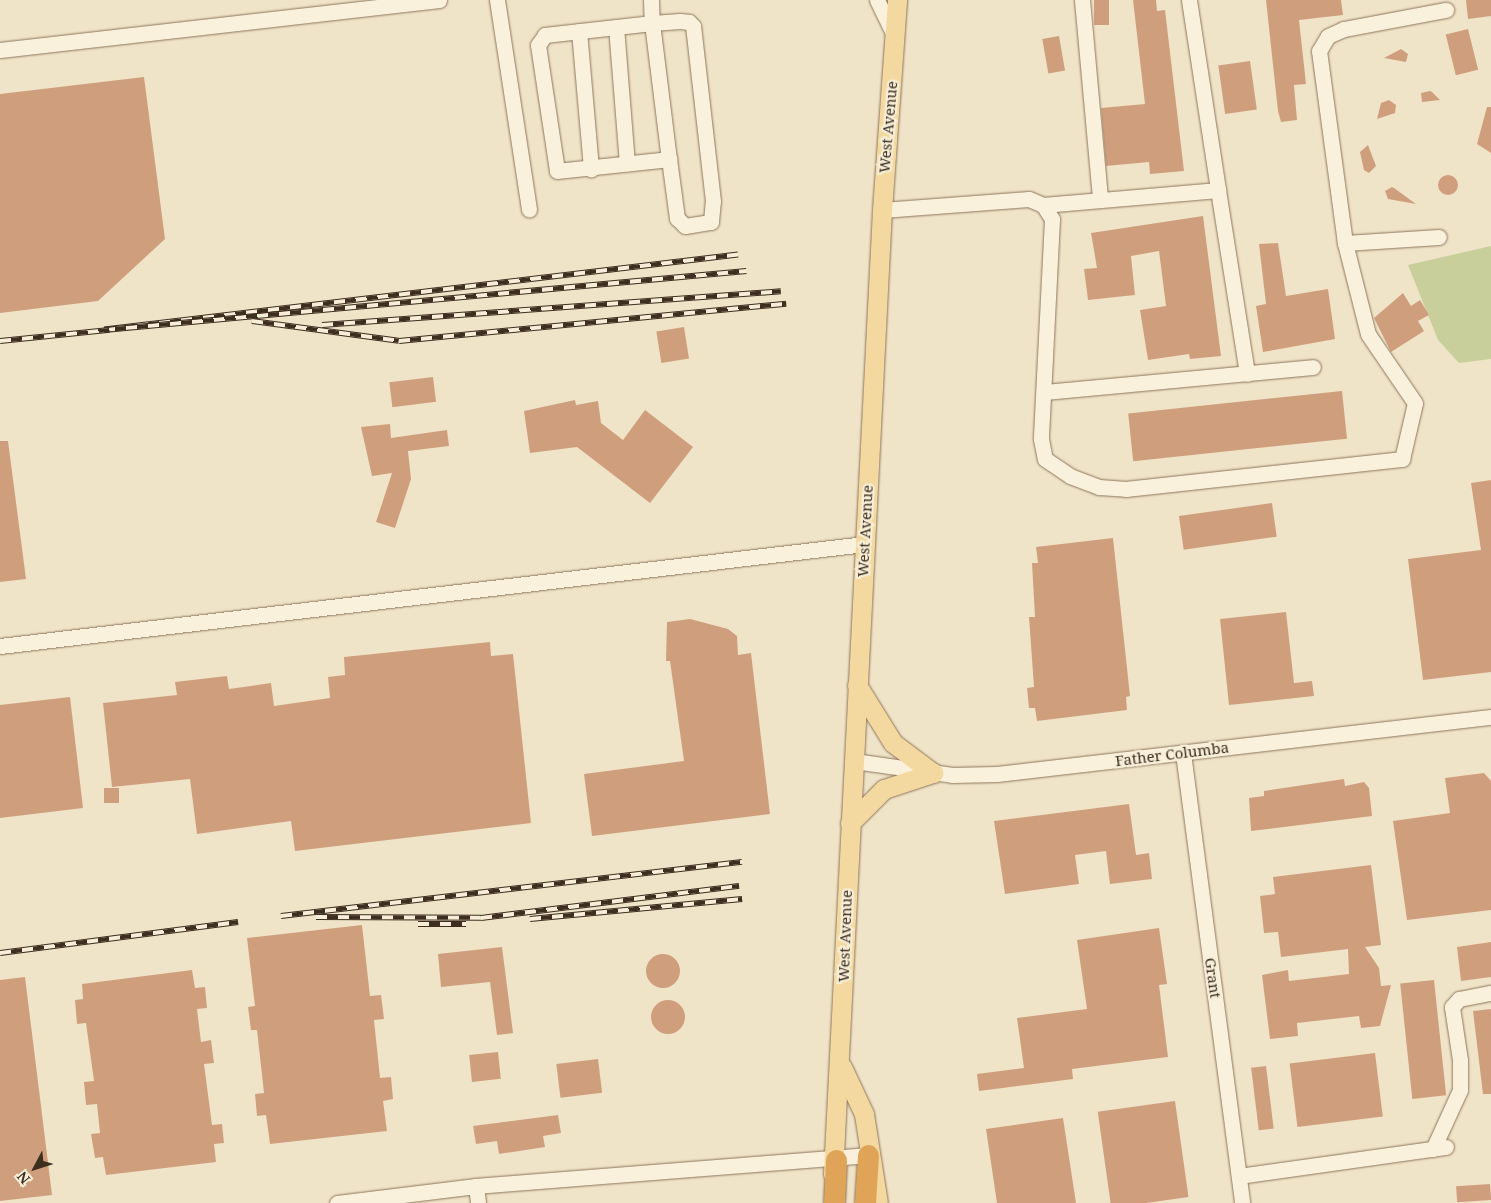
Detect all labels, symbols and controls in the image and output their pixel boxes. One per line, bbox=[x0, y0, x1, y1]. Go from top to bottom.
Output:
street label: West Avenue bbox=[875, 80, 901, 174]
street label: West Avenue bbox=[854, 484, 876, 578]
street label: Father Columba bbox=[1114, 738, 1230, 770]
street label: West Avenue bbox=[834, 890, 856, 982]
street label: Grant bbox=[1201, 957, 1225, 999]
north arrow bbox=[10, 1143, 60, 1193]
text: N bbox=[12, 1168, 34, 1188]

